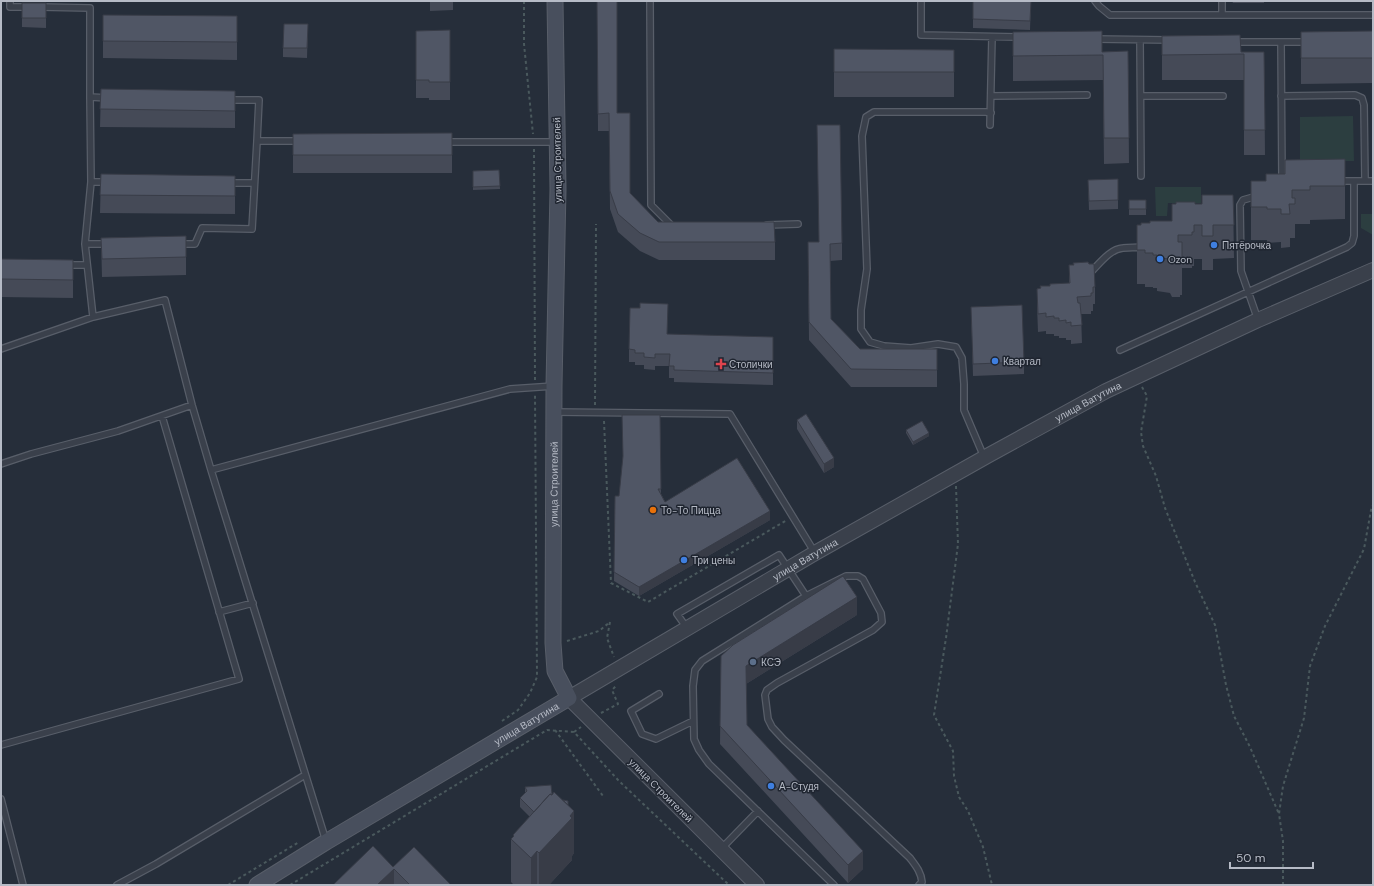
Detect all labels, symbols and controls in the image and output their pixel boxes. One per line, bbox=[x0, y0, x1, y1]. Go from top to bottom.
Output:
street label: улица Строителей bbox=[550, 117, 565, 203]
place label: Пятёрочка bbox=[1222, 239, 1271, 252]
marker: Пятёрочка bbox=[1209, 240, 1219, 250]
place label: Ozon bbox=[1168, 253, 1192, 266]
marker: Ozon bbox=[1155, 254, 1165, 264]
place label: Квартал bbox=[1003, 355, 1041, 368]
marker: Квартал bbox=[990, 356, 1000, 366]
place label: Столички bbox=[729, 358, 773, 371]
marker: Столички bbox=[716, 359, 726, 369]
street label: улица Ватутина bbox=[1053, 379, 1124, 425]
street label: улица Строителей bbox=[547, 442, 561, 527]
place label: То-То Пицца bbox=[661, 504, 721, 517]
marker: То-То Пицца bbox=[648, 505, 658, 515]
street label: улица Ватутина bbox=[770, 535, 840, 584]
place label: Три цены bbox=[692, 554, 735, 567]
marker: Три цены bbox=[679, 555, 689, 565]
place label: КСЭ bbox=[761, 656, 781, 669]
marker: КСЭ bbox=[748, 657, 758, 667]
street label: улица Ватутина bbox=[492, 699, 562, 748]
street label: улица Строителей bbox=[626, 756, 695, 825]
place label: А-Студя bbox=[779, 780, 819, 793]
marker: А-Студя bbox=[766, 781, 776, 791]
scale bar bbox=[1230, 844, 1313, 870]
text: 50 m bbox=[1236, 850, 1265, 866]

